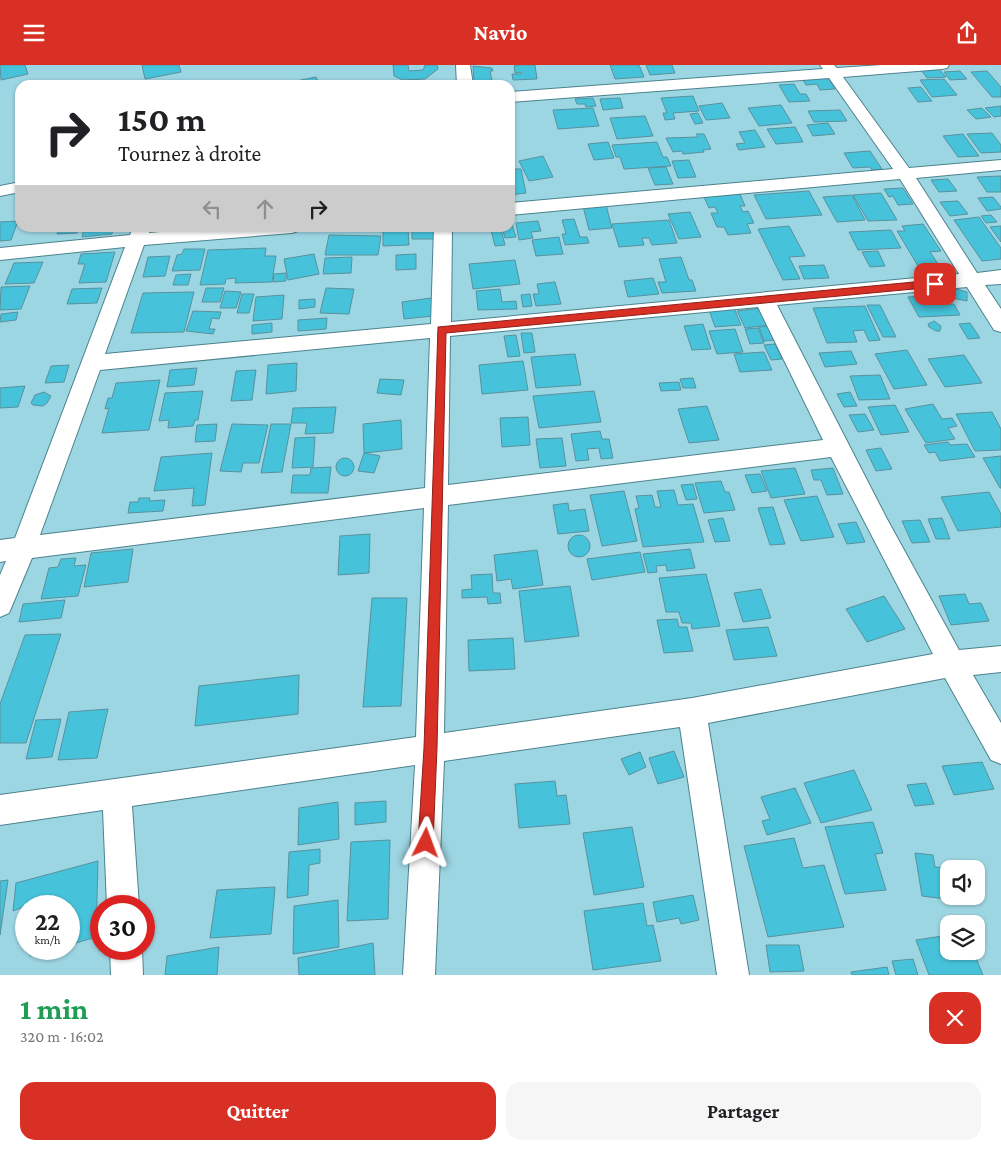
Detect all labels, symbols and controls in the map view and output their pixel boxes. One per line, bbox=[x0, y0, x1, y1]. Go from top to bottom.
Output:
icon: menu bbox=[20, 19, 48, 47]
icon: share bbox=[953, 19, 981, 47]
text: Navio bbox=[473, 20, 528, 45]
icon: right bbox=[35, 100, 100, 165]
text: 150 m bbox=[118, 100, 206, 139]
text: Tournez à droite bbox=[118, 141, 261, 166]
icon: left bbox=[198, 195, 226, 223]
icon: ahead bbox=[251, 195, 279, 223]
icon: right bbox=[304, 195, 332, 223]
pin bbox=[914, 263, 956, 305]
icon: arrive bbox=[921, 270, 949, 298]
position arrow bbox=[399, 816, 451, 868]
map controls bbox=[940, 860, 985, 960]
button: sound bbox=[940, 860, 985, 905]
speed limit sign: 30 bbox=[90, 895, 155, 960]
text: 22 bbox=[35, 908, 60, 935]
button: layers bbox=[940, 915, 985, 960]
text: km/h bbox=[35, 933, 60, 947]
text: 1 min bbox=[20, 992, 88, 1025]
button: close bbox=[929, 992, 981, 1044]
text: 320 m · 16:02 bbox=[20, 1028, 104, 1045]
button: Quitter bbox=[20, 1082, 496, 1140]
button: Partager bbox=[506, 1082, 981, 1140]

